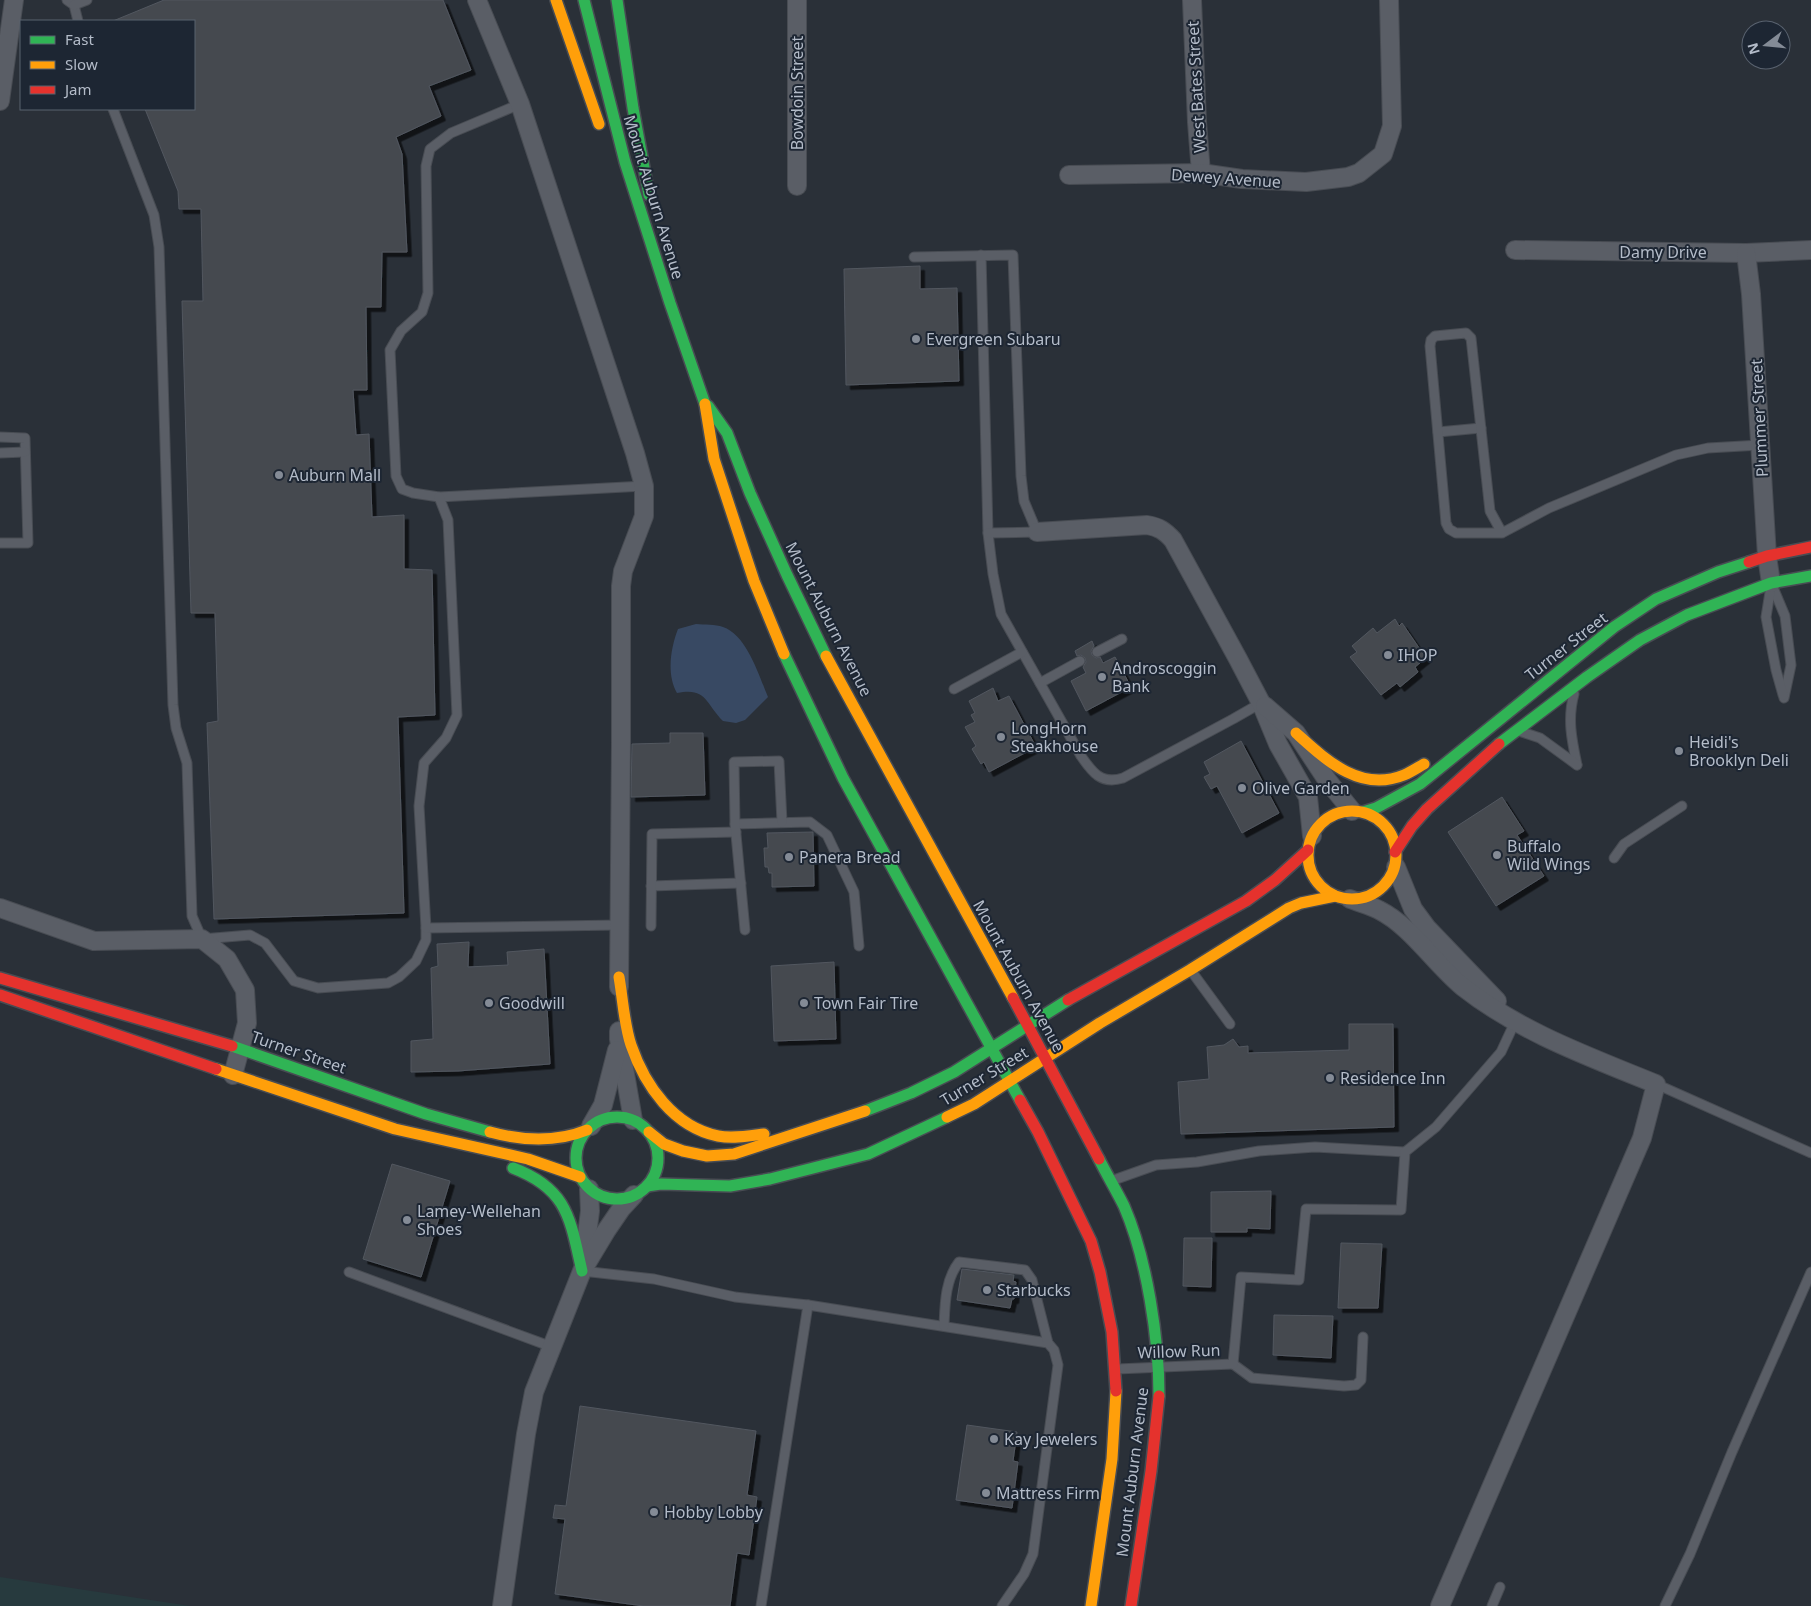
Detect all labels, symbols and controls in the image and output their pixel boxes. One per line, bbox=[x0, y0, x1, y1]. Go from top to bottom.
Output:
legend bbox=[20, 20, 195, 110]
street label: West Bates Street bbox=[1182, 20, 1210, 153]
north arrow bbox=[1741, 20, 1791, 70]
text: Fast bbox=[65, 29, 94, 49]
street label: Bowdoin Street bbox=[786, 35, 808, 150]
text: N bbox=[1742, 41, 1764, 57]
text: Slow bbox=[65, 54, 98, 74]
text: Jam bbox=[63, 79, 92, 99]
street label: Mount Auburn Avenue bbox=[619, 112, 689, 282]
street label: Dewey Avenue bbox=[1170, 163, 1282, 193]
street label: Damy Drive bbox=[1619, 241, 1707, 263]
place label: Evergreen Subaru bbox=[926, 328, 1061, 350]
marker: Evergreen Subaru bbox=[910, 333, 922, 345]
street label: Plummer Street bbox=[1745, 358, 1773, 478]
place label: Auburn Mall bbox=[289, 464, 381, 486]
marker: Auburn Mall bbox=[273, 469, 285, 481]
street label: Mount Auburn Avenue bbox=[780, 538, 878, 700]
street label: Turner Street bbox=[1520, 607, 1612, 685]
place label: IHOP bbox=[1398, 644, 1437, 666]
marker: IHOP bbox=[1382, 649, 1394, 661]
place label: Androscoggin Bank bbox=[1112, 657, 1217, 697]
marker: Androscoggin Bank bbox=[1096, 671, 1108, 683]
place label: LongHorn Steakhouse bbox=[1011, 717, 1098, 757]
marker: LongHorn Steakhouse bbox=[995, 731, 1007, 743]
place label: Heidi's Brooklyn Deli bbox=[1689, 731, 1789, 771]
marker: Heidi's Brooklyn Deli bbox=[1673, 745, 1685, 757]
place label: Olive Garden bbox=[1252, 777, 1350, 799]
marker: Olive Garden bbox=[1236, 782, 1248, 794]
place label: Buffalo Wild Wings bbox=[1507, 835, 1591, 875]
place label: Panera Bread bbox=[799, 846, 901, 868]
marker: Buffalo Wild Wings bbox=[1491, 849, 1503, 861]
marker: Panera Bread bbox=[783, 851, 795, 863]
street label: Mount Auburn Avenue bbox=[968, 896, 1070, 1056]
place label: Goodwill bbox=[499, 992, 565, 1014]
place label: Town Fair Tire bbox=[814, 992, 918, 1014]
marker: Goodwill bbox=[483, 997, 495, 1009]
marker: Town Fair Tire bbox=[798, 997, 810, 1009]
street label: Turner Street bbox=[249, 1025, 350, 1079]
street label: Turner Street bbox=[936, 1041, 1032, 1111]
place label: Residence Inn bbox=[1340, 1067, 1446, 1089]
marker: Residence Inn bbox=[1324, 1072, 1336, 1084]
place label: Lamey-Wellehan Shoes bbox=[417, 1200, 541, 1240]
marker: Lamey-Wellehan Shoes bbox=[401, 1214, 413, 1226]
place label: Starbucks bbox=[997, 1279, 1071, 1301]
marker: Starbucks bbox=[981, 1284, 993, 1296]
street label: Willow Run bbox=[1137, 1339, 1221, 1363]
street label: Mount Auburn Avenue bbox=[1111, 1386, 1153, 1558]
place label: Kay Jewelers bbox=[1004, 1428, 1097, 1450]
marker: Kay Jewelers bbox=[988, 1433, 1000, 1445]
place label: Mattress Firm bbox=[996, 1482, 1100, 1504]
marker: Mattress Firm bbox=[980, 1487, 992, 1499]
place label: Hobby Lobby bbox=[664, 1501, 764, 1523]
marker: Hobby Lobby bbox=[648, 1506, 660, 1518]

